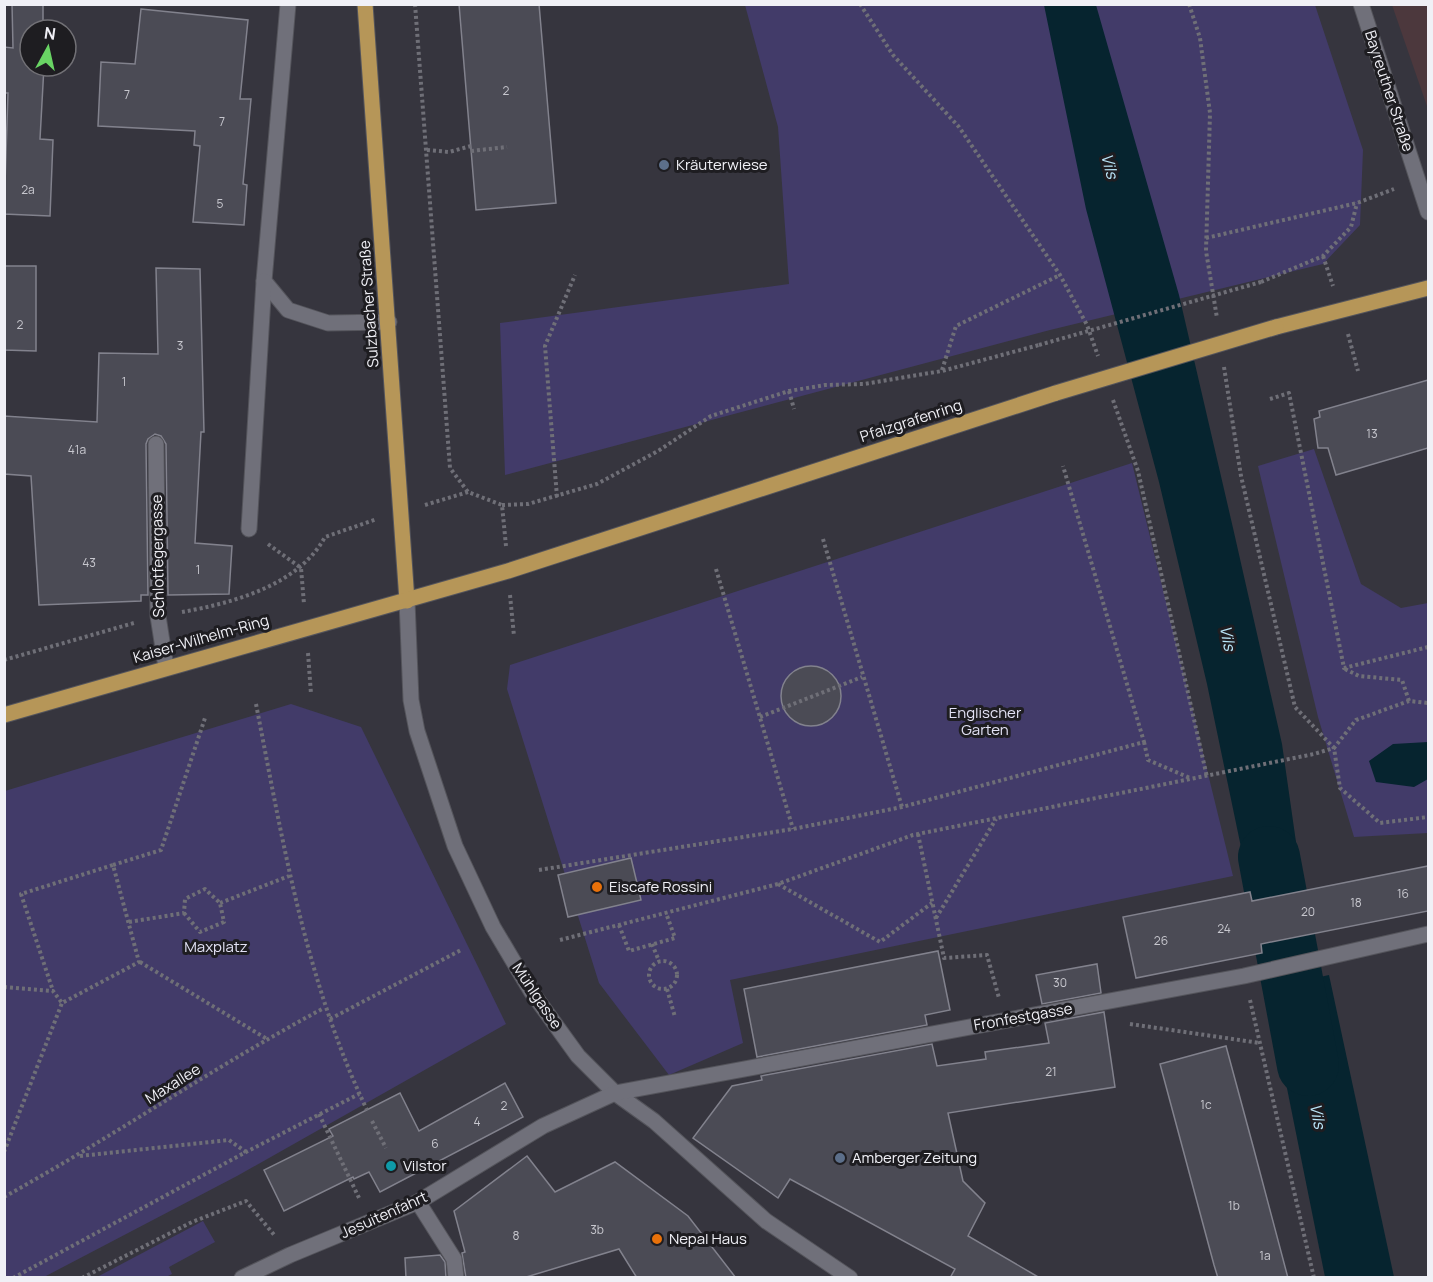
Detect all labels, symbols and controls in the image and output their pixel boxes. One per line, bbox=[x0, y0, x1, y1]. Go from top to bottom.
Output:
north arrow bbox=[18, 18, 78, 78]
text: N bbox=[43, 21, 57, 45]
street label: Bayreuther Straße bbox=[1360, 27, 1419, 154]
house number: 2 bbox=[503, 82, 510, 99]
house number: 7 bbox=[124, 86, 130, 103]
house number: 7 bbox=[219, 113, 225, 130]
water label: Vils bbox=[1096, 151, 1124, 183]
place label: Kräuterwiese bbox=[676, 154, 768, 175]
marker: Kräuterwiese bbox=[657, 158, 671, 172]
house number: 2a bbox=[21, 181, 35, 198]
house number: 5 bbox=[217, 195, 224, 212]
street label: Sulzbacher Straße bbox=[354, 239, 383, 368]
house number: 2 bbox=[17, 316, 24, 333]
house number: 3 bbox=[177, 337, 183, 354]
house number: 1 bbox=[122, 373, 126, 390]
street label: Pfalzgrafenring bbox=[857, 394, 965, 447]
house number: 13 bbox=[1366, 425, 1378, 442]
house number: 41a bbox=[68, 441, 86, 458]
street label: Schlotfegergasse bbox=[146, 494, 169, 618]
house number: 43 bbox=[82, 554, 96, 571]
house number: 1 bbox=[196, 561, 200, 578]
street label: Kaiser-Wilhelm-Ring bbox=[131, 609, 271, 668]
water label: Vils bbox=[1215, 624, 1242, 654]
park label: Englischer Garten bbox=[949, 702, 1022, 740]
place label: Eiscafe Rossini bbox=[609, 876, 712, 897]
marker: Eiscafe Rossini bbox=[590, 880, 604, 894]
house number: 16 bbox=[1397, 885, 1409, 902]
house number: 18 bbox=[1350, 894, 1362, 911]
house number: 20 bbox=[1301, 903, 1315, 920]
house number: 24 bbox=[1217, 920, 1231, 937]
house number: 26 bbox=[1154, 932, 1168, 949]
park label: Maxplatz bbox=[184, 936, 248, 957]
street label: Mühlgasse bbox=[508, 958, 567, 1033]
house number: 30 bbox=[1053, 974, 1067, 991]
street label: Fronfestgasse bbox=[972, 997, 1074, 1036]
street label: Maxallee bbox=[141, 1058, 205, 1109]
house number: 21 bbox=[1045, 1063, 1057, 1080]
house number: 1c bbox=[1200, 1096, 1212, 1113]
house number: 2 bbox=[501, 1097, 508, 1114]
water label: Vils bbox=[1305, 1102, 1332, 1132]
house number: 4 bbox=[473, 1113, 481, 1130]
house number: 6 bbox=[431, 1135, 439, 1152]
place label: Amberger Zeitung bbox=[852, 1147, 977, 1168]
marker: Amberger Zeitung bbox=[833, 1151, 847, 1165]
place label: Vilstor bbox=[403, 1155, 447, 1176]
marker: Vilstor bbox=[384, 1159, 398, 1173]
street label: Jesuitenfahrt bbox=[337, 1186, 431, 1243]
house number: 1b bbox=[1228, 1197, 1240, 1214]
house number: 3b bbox=[590, 1221, 604, 1238]
house number: 8 bbox=[513, 1227, 520, 1244]
place label: Nepal Haus bbox=[669, 1228, 747, 1249]
marker: Nepal Haus bbox=[650, 1232, 664, 1246]
house number: 1a bbox=[1259, 1247, 1271, 1264]

